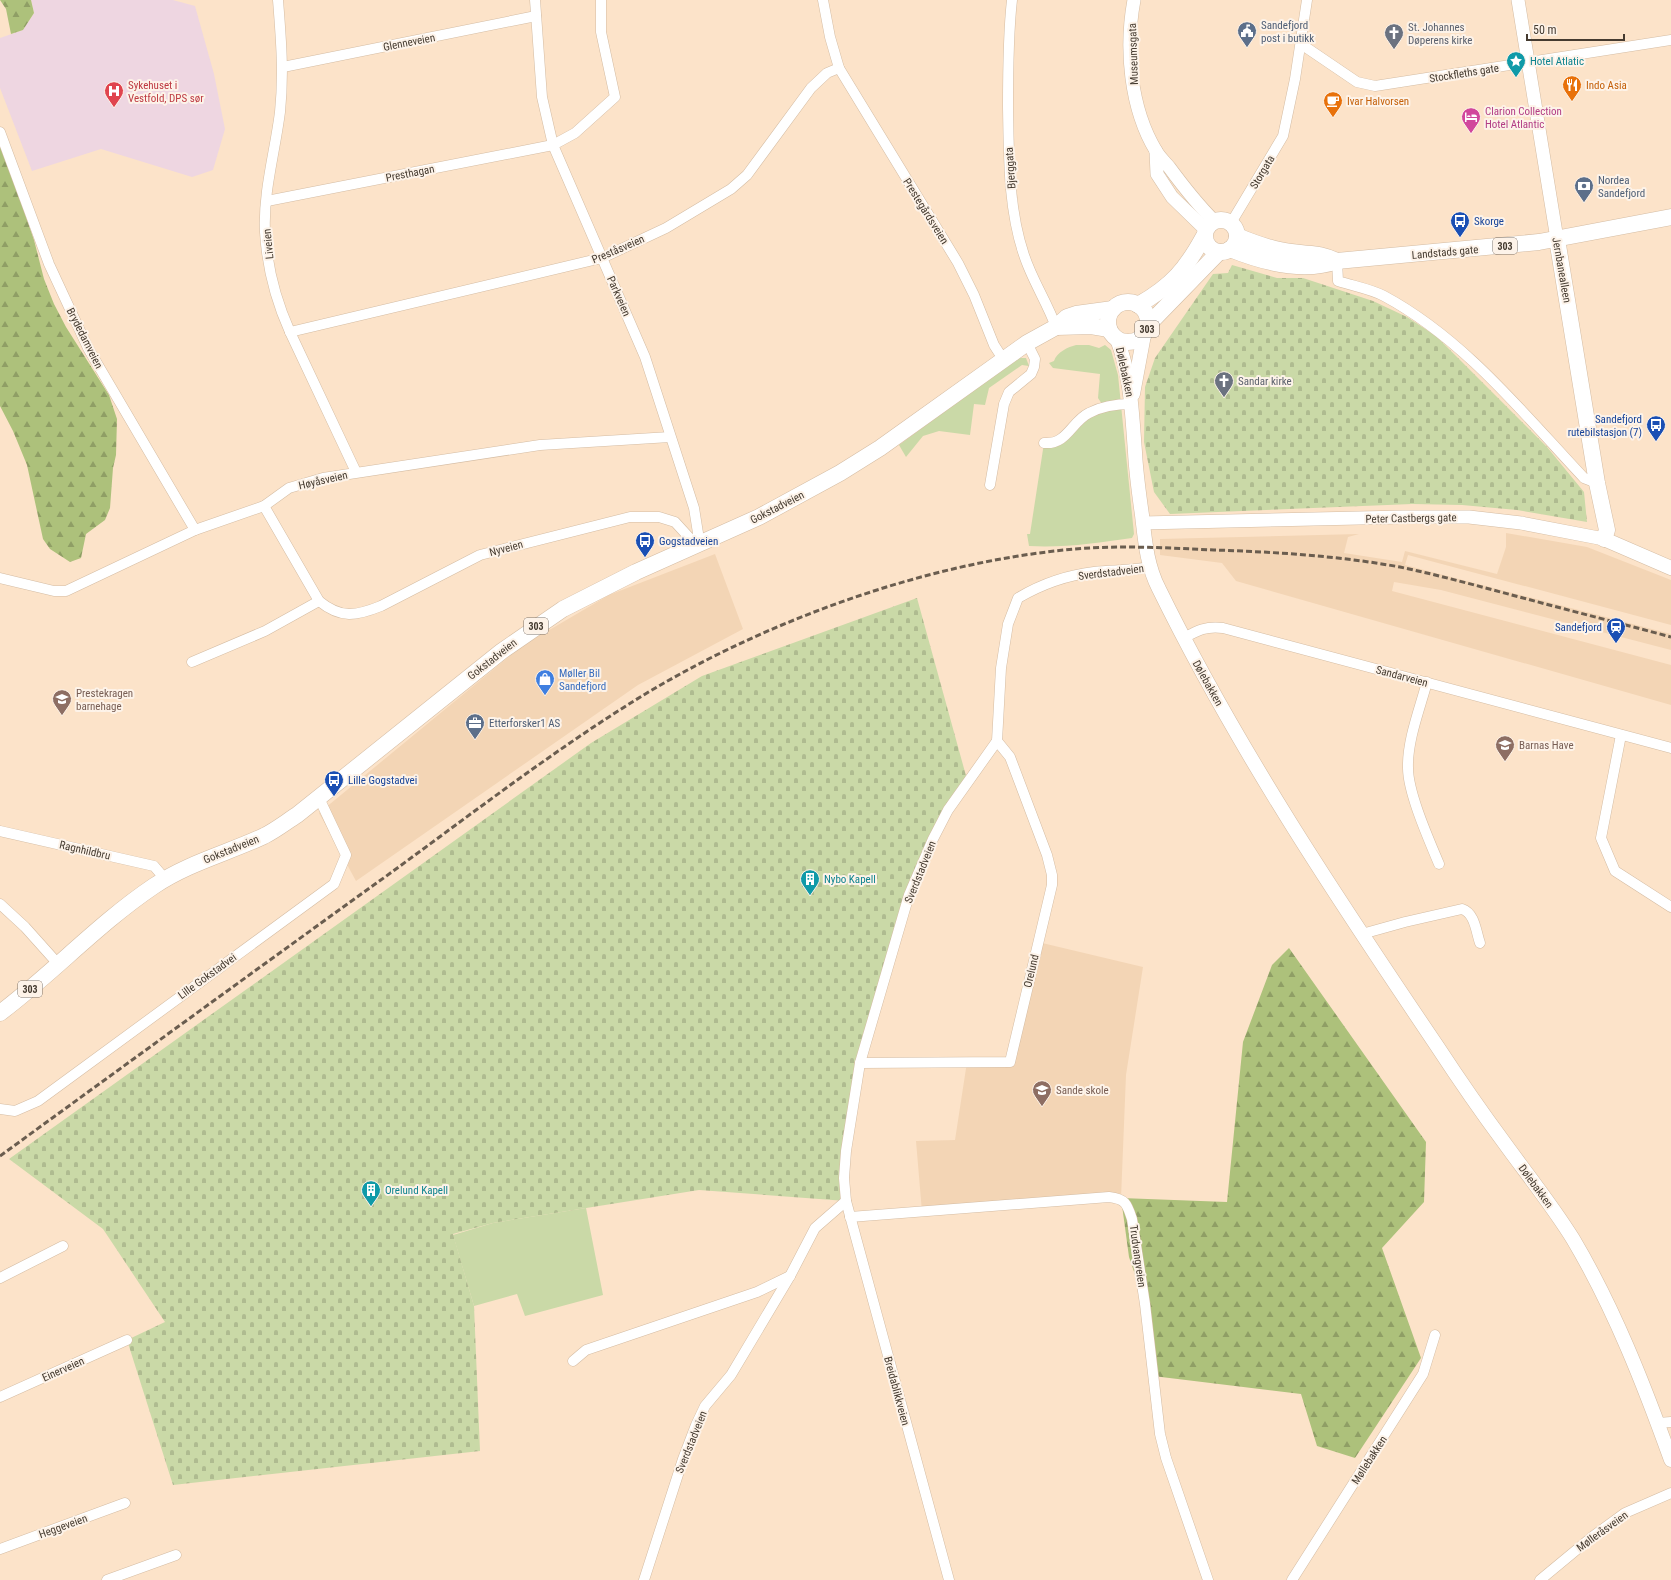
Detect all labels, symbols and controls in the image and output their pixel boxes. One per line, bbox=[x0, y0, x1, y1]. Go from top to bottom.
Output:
scale bar bbox=[1527, 16, 1624, 42]
place label: Sandefjord post i butikk bbox=[1261, 19, 1314, 45]
public building icon: Sandefjord post i butikk bbox=[1236, 20, 1258, 48]
place label: St. Johannes Døperens kirke bbox=[1408, 21, 1472, 47]
church icon: St. Johannes Døperens kirke bbox=[1383, 22, 1405, 50]
street label: Museumsgata bbox=[1126, 23, 1141, 85]
text: 50 m bbox=[1533, 23, 1557, 37]
street label: Glenneveien bbox=[382, 31, 436, 54]
place icon: Hotel Atlatic bbox=[1505, 50, 1527, 78]
place label: Hotel Atlatic bbox=[1530, 55, 1584, 68]
street label: Stockfleths gate bbox=[1428, 62, 1500, 85]
restaurant icon: Indo Asia bbox=[1561, 74, 1583, 102]
place label: Sykehuset i Vestfold, DPS sør bbox=[128, 79, 204, 105]
place label: Indo Asia bbox=[1586, 79, 1627, 92]
hospital icon: Sykehuset i Vestfold, DPS sør bbox=[103, 80, 125, 108]
cafe icon: Ivar Halvorsen bbox=[1322, 90, 1344, 118]
place label: Ivar Halvorsen bbox=[1347, 95, 1409, 108]
place label: Clarion Collection Hotel Atlantic bbox=[1485, 105, 1562, 131]
hotel icon: Clarion Collection Hotel Atlantic bbox=[1460, 106, 1482, 134]
street label: Bjerggata bbox=[1003, 147, 1018, 189]
street label: Storgata bbox=[1247, 153, 1277, 191]
street label: Presthagan bbox=[385, 162, 436, 185]
place label: Nordea Sandefjord bbox=[1598, 174, 1645, 200]
bank icon: Nordea Sandefjord bbox=[1573, 175, 1595, 203]
street label: Prestegårdsveien bbox=[900, 176, 951, 247]
bus stop icon: Skorge bbox=[1449, 210, 1471, 238]
place label: Skorge bbox=[1474, 215, 1504, 228]
street label: Liveien bbox=[260, 228, 277, 260]
street label: Preståsveien bbox=[590, 233, 646, 266]
street label: Jernbanealleen bbox=[1549, 236, 1574, 304]
road number: 303 bbox=[1493, 238, 1517, 254]
street label: Landstads gate bbox=[1411, 243, 1479, 262]
street label: Parkveien bbox=[604, 274, 633, 318]
street label: Brydedamveien bbox=[64, 306, 105, 371]
road number: 303 bbox=[1135, 321, 1159, 337]
street label: Dølebakken bbox=[1113, 346, 1136, 398]
church icon: Sandar kirke bbox=[1213, 370, 1235, 398]
place label: Sandar kirke bbox=[1238, 375, 1292, 388]
place label: Sandefjord rutebilstasjon (7) bbox=[1568, 413, 1642, 439]
bus stop icon: Sandefjord rutebilstasjon (7) bbox=[1645, 414, 1667, 442]
street label: Høyåsveien bbox=[297, 469, 349, 492]
street label: Gokstadveien bbox=[748, 488, 806, 527]
street label: Peter Castbergs gate bbox=[1365, 511, 1457, 526]
bus stop icon: Gogstadveien bbox=[634, 530, 656, 558]
place label: Gogstadveien bbox=[659, 535, 718, 548]
street label: Nyveien bbox=[488, 538, 524, 559]
street label: Sverdstadveien bbox=[1078, 562, 1145, 583]
station icon: Sandefjord bbox=[1605, 616, 1627, 644]
road number: 303 bbox=[524, 618, 548, 634]
place label: Sandefjord bbox=[1555, 621, 1602, 634]
street label: Gokstadveien bbox=[465, 636, 519, 683]
street label: Dølebakken bbox=[1190, 658, 1225, 708]
street label: Sandarveien bbox=[1374, 663, 1429, 690]
place label: Møller Bil Sandefjord bbox=[559, 667, 606, 693]
shop icon: Møller Bil Sandefjord bbox=[534, 668, 556, 696]
place label: Prestekragen barnehage bbox=[76, 687, 133, 713]
school or university icon: Prestekragen barnehage bbox=[51, 688, 73, 716]
office icon: Etterforsker1 AS bbox=[464, 712, 486, 740]
place label: Etterforsker1 AS bbox=[489, 717, 561, 730]
school or university icon: Barnas Have bbox=[1494, 734, 1516, 762]
place label: Barnas Have bbox=[1519, 739, 1574, 752]
bus stop icon: Lille Gogstadvei bbox=[323, 769, 345, 797]
place label: Lille Gogstadvei bbox=[348, 774, 417, 787]
street label: Gokstadveien bbox=[202, 832, 261, 867]
street label: Ragnhildbru bbox=[58, 838, 112, 863]
street label: Sverdstadveien bbox=[902, 839, 939, 905]
building icon: Nybo Kapell bbox=[799, 868, 821, 896]
place label: Nybo Kapell bbox=[824, 873, 876, 886]
street label: Lille Gokstadvei bbox=[176, 951, 239, 1002]
street label: Orelund bbox=[1021, 953, 1042, 989]
road number: 303 bbox=[18, 981, 42, 997]
school or university icon: Sande skole bbox=[1031, 1079, 1053, 1107]
place label: Sande skole bbox=[1056, 1084, 1109, 1097]
street label: Dølebakken bbox=[1516, 1162, 1556, 1211]
building icon: Orelund Kapell bbox=[360, 1179, 382, 1207]
place label: Orelund Kapell bbox=[385, 1184, 448, 1197]
street label: Trudvangveien bbox=[1127, 1224, 1148, 1288]
street label: Einerveien bbox=[40, 1354, 86, 1384]
street label: Breidablikkveien bbox=[881, 1355, 912, 1427]
street label: Sverdstadveien bbox=[673, 1409, 710, 1475]
street label: Møllebakken bbox=[1349, 1434, 1390, 1487]
street label: Mølleråsveien bbox=[1574, 1508, 1630, 1554]
street label: Heggeveien bbox=[37, 1512, 89, 1541]

